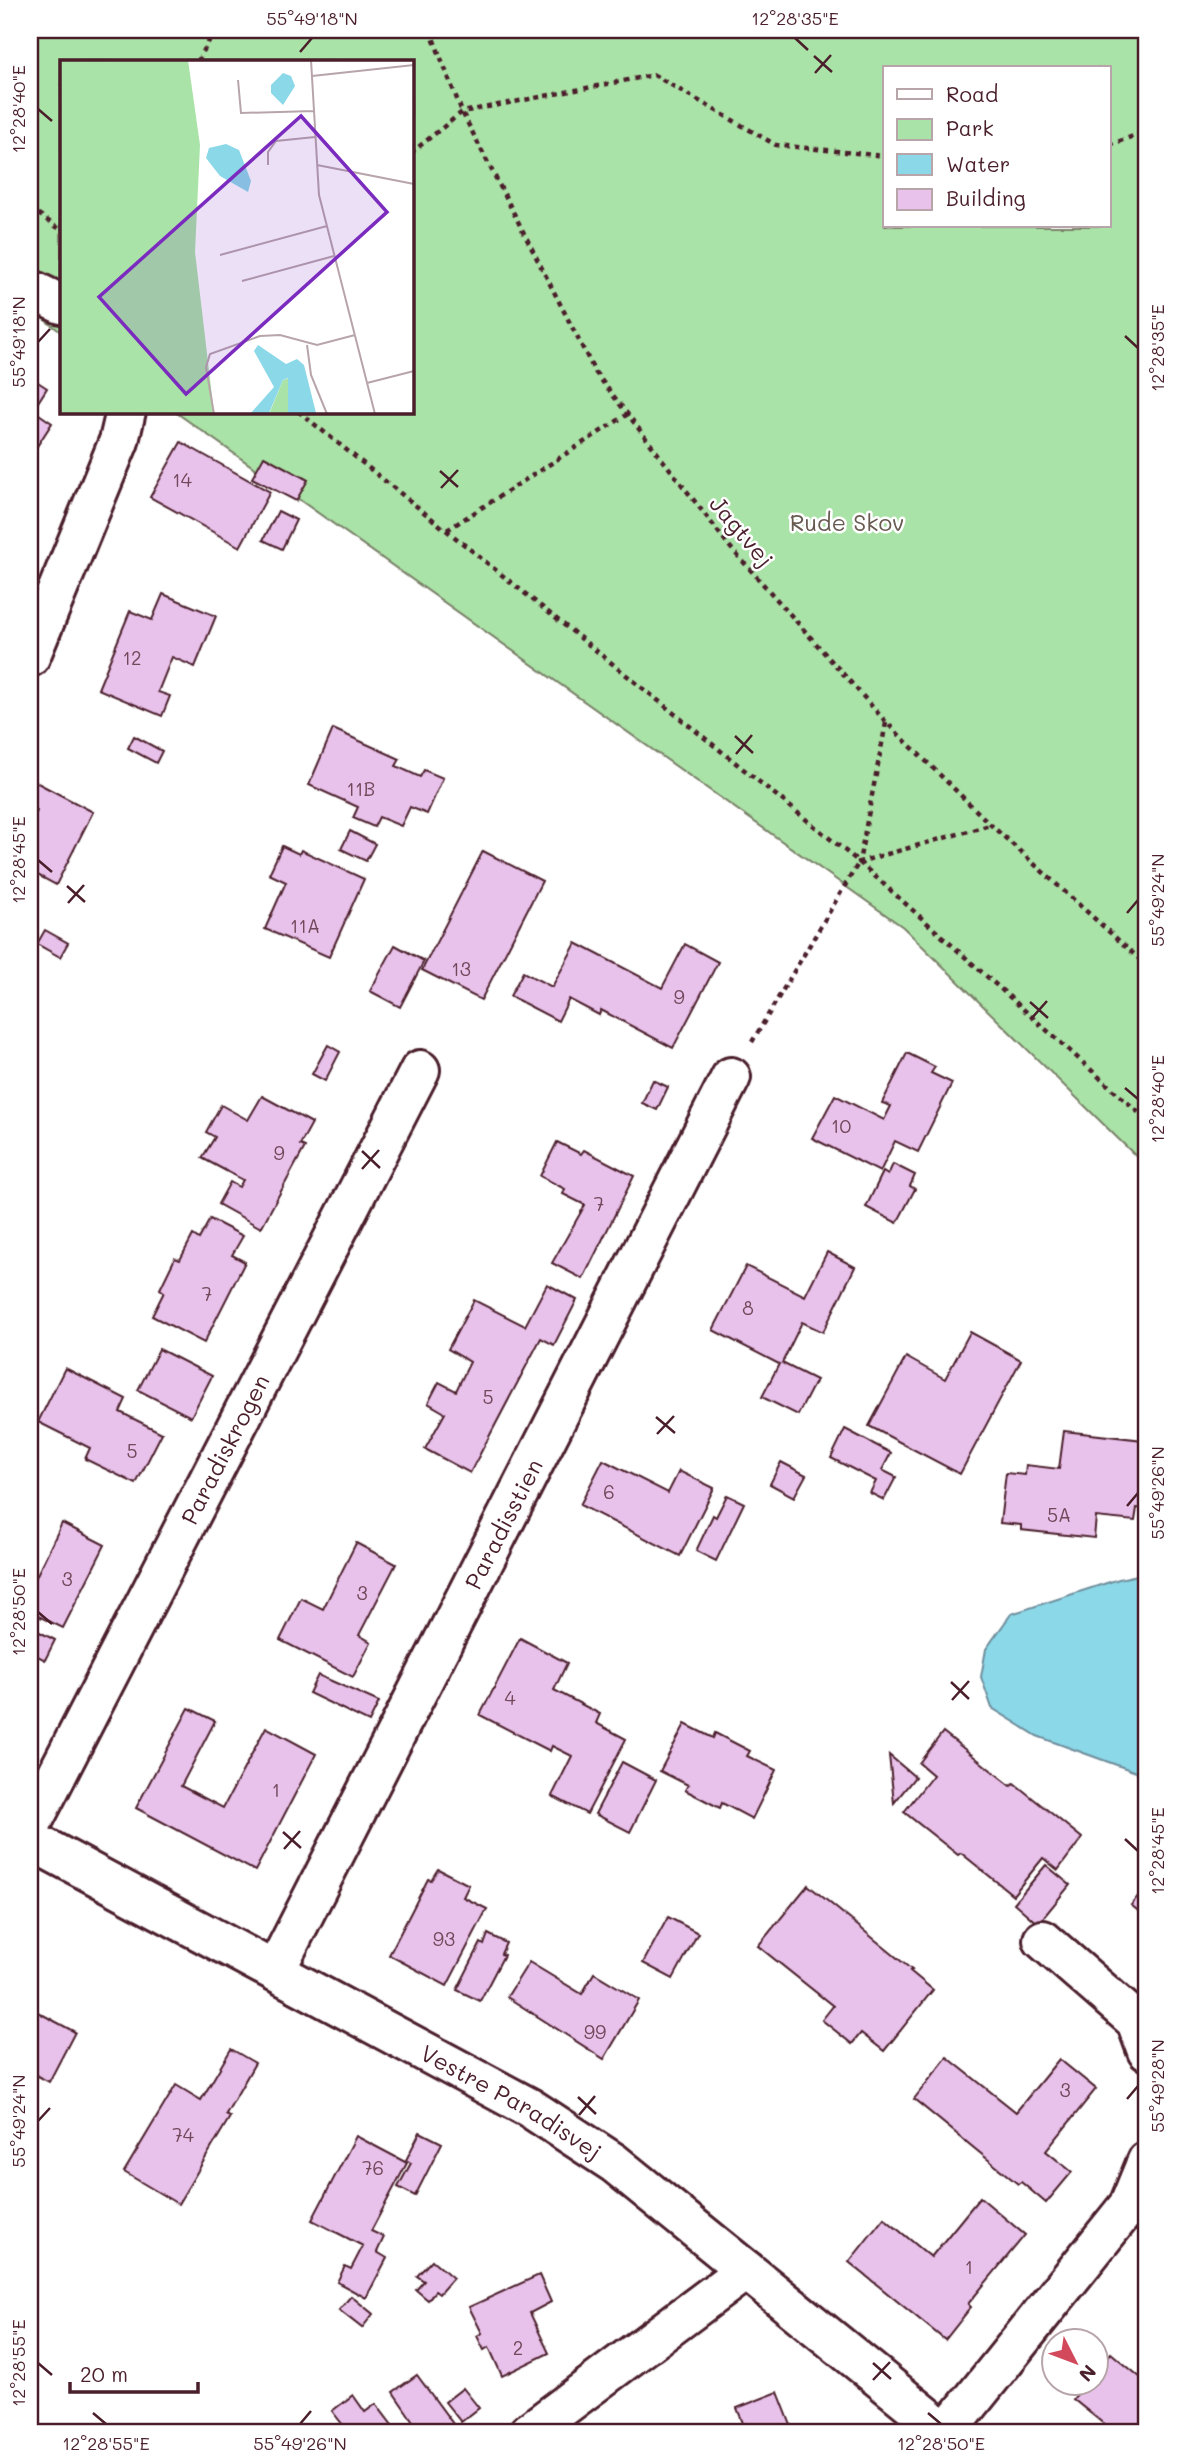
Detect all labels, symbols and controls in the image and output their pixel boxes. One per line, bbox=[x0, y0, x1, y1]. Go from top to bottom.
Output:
text: 55°49'18"N bbox=[266, 6, 358, 30]
text: 12°28'35"E bbox=[751, 6, 839, 30]
inset map bbox=[60, 60, 413, 413]
text: 12°28'40"E bbox=[6, 65, 30, 153]
legend bbox=[883, 66, 1110, 228]
text: Road bbox=[946, 80, 998, 107]
text: Park bbox=[946, 114, 994, 141]
text: Water bbox=[946, 150, 1010, 177]
text: Building bbox=[946, 184, 1026, 211]
text: 55°49'18"N bbox=[6, 296, 30, 388]
text: 12°28'35"E bbox=[1145, 304, 1169, 392]
house number: 14 bbox=[172, 467, 192, 492]
street label: Jagtvej bbox=[703, 489, 781, 573]
park label: Rude Skov bbox=[790, 507, 904, 537]
house number: 12 bbox=[122, 645, 142, 670]
house number: 11B bbox=[347, 776, 375, 801]
text: 12°28'45"E bbox=[6, 816, 30, 904]
text: 55°49'24"N bbox=[1145, 853, 1169, 947]
house number: 11A bbox=[290, 913, 320, 938]
house number: 13 bbox=[451, 956, 471, 981]
house number: 9 bbox=[673, 984, 685, 1009]
text: 12°28'40"E bbox=[1145, 1055, 1169, 1143]
house number: 10 bbox=[831, 1113, 851, 1138]
house number: 9 bbox=[273, 1140, 285, 1165]
house number: 7 bbox=[594, 1191, 604, 1216]
house number: 7 bbox=[202, 1281, 212, 1306]
house number: 8 bbox=[742, 1295, 754, 1320]
street label: Paradiskrogen bbox=[174, 1369, 276, 1529]
house number: 5 bbox=[482, 1384, 494, 1409]
house number: 5 bbox=[126, 1438, 138, 1463]
text: 55°49'26"N bbox=[1145, 1446, 1169, 1540]
street label: Paradisstien bbox=[457, 1454, 549, 1594]
house number: 6 bbox=[603, 1479, 615, 1504]
house number: 5A bbox=[1047, 1502, 1071, 1527]
house number: 3 bbox=[61, 1566, 73, 1591]
text: 12°28'50"E bbox=[6, 1568, 30, 1656]
house number: 3 bbox=[356, 1580, 368, 1605]
house number: 4 bbox=[504, 1685, 516, 1710]
house number: 1 bbox=[272, 1777, 280, 1802]
text: 12°28'45"E bbox=[1145, 1807, 1169, 1895]
house number: 93 bbox=[433, 1926, 455, 1951]
house number: 99 bbox=[584, 2019, 606, 2044]
street label: Vestre Paradisvej bbox=[416, 2037, 608, 2166]
text: 55°49'28"N bbox=[1145, 2039, 1169, 2133]
text: 55°49'24"N bbox=[6, 2074, 30, 2168]
house number: 3 bbox=[1059, 2077, 1071, 2102]
house number: 74 bbox=[172, 2122, 194, 2147]
house number: 76 bbox=[362, 2155, 384, 2180]
house number: 1 bbox=[965, 2254, 973, 2279]
text: 12°28'55"E bbox=[6, 2319, 30, 2407]
north arrow bbox=[1040, 2326, 1110, 2396]
house number: 2 bbox=[513, 2335, 523, 2360]
scale bar bbox=[70, 2351, 198, 2395]
text: 20 m bbox=[80, 2360, 128, 2387]
text: N bbox=[1074, 2360, 1102, 2387]
text: 12°28'55"E bbox=[62, 2431, 150, 2455]
text: 55°49'26"N bbox=[253, 2431, 347, 2455]
text: 12°28'50"E bbox=[897, 2431, 985, 2455]

